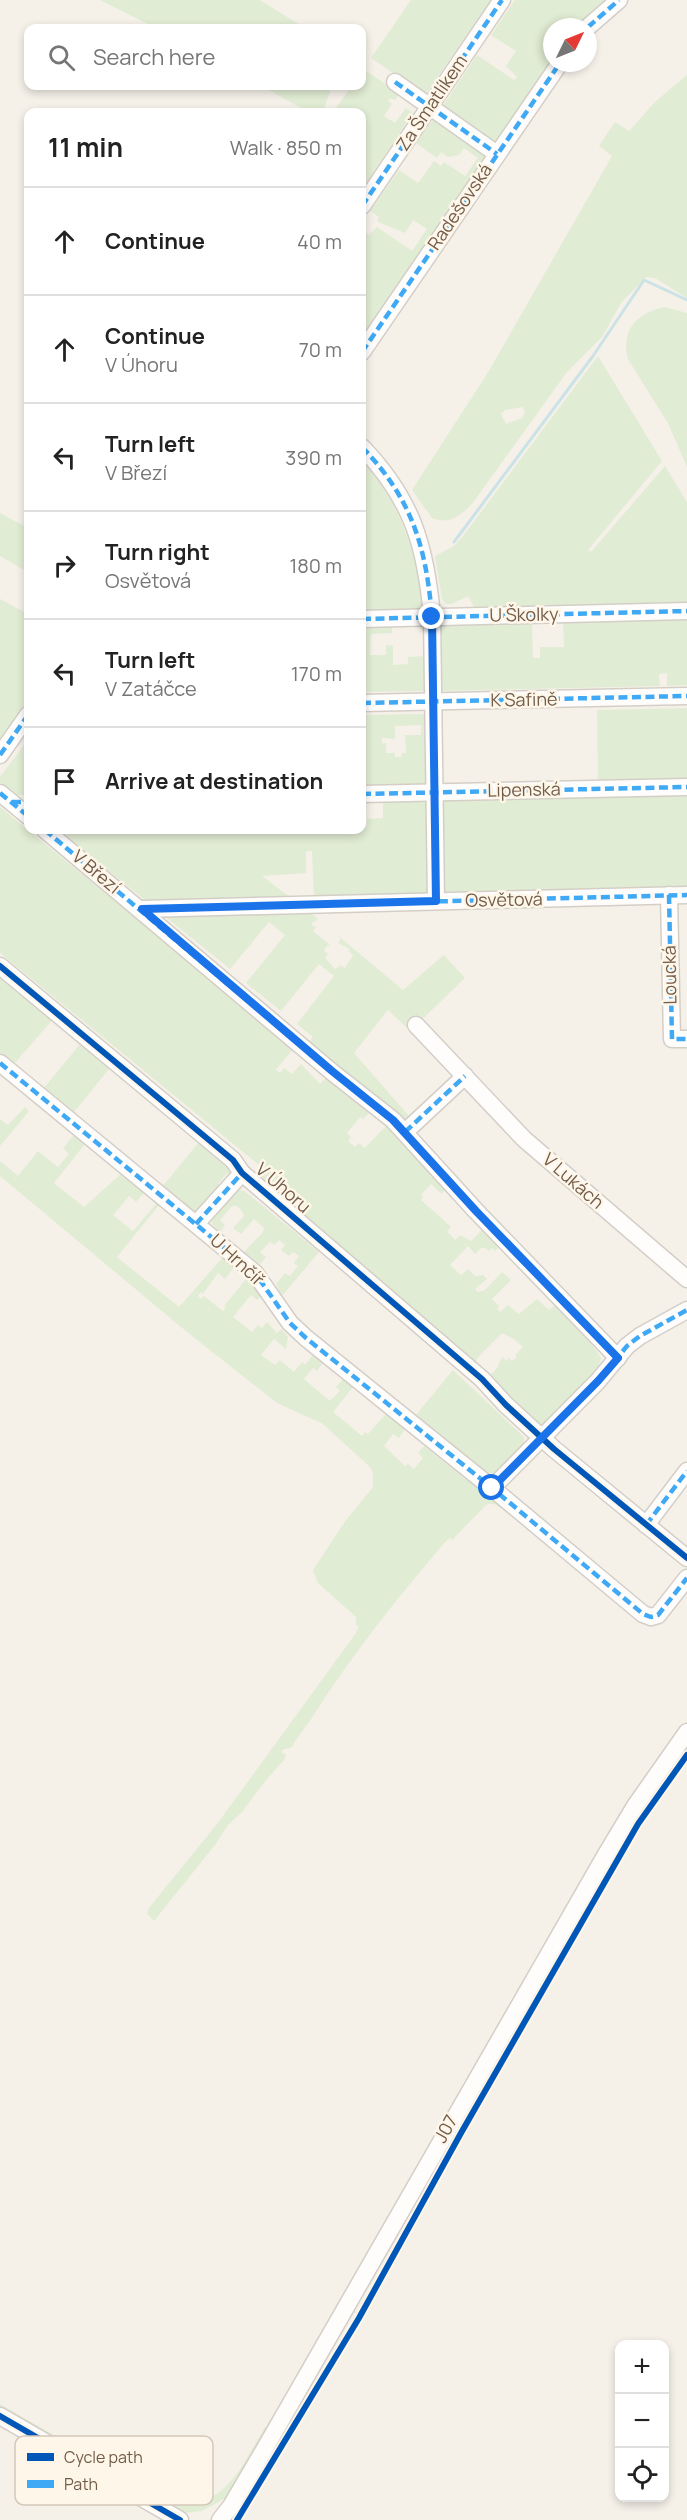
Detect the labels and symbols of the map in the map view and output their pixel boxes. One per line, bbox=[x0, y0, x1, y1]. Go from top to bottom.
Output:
north arrow bbox=[543, 18, 597, 72]
street label: Za Šmatlíkem bbox=[390, 50, 472, 155]
street label: Radešovská bbox=[421, 159, 497, 254]
street label: U Školky bbox=[489, 601, 559, 627]
route end bbox=[418, 603, 444, 629]
street label: K Safině bbox=[490, 686, 558, 712]
street label: Lipenská bbox=[487, 776, 561, 802]
street label: V Březí bbox=[67, 844, 126, 898]
street label: Osvětová bbox=[465, 886, 543, 912]
street label: Loucká bbox=[656, 945, 682, 1005]
street label: V Lukách bbox=[538, 1147, 609, 1214]
street label: V Úhoru bbox=[251, 1157, 316, 1218]
street label: U Hrnčíř bbox=[205, 1228, 270, 1291]
route start bbox=[478, 1474, 504, 1500]
street label: J07 bbox=[428, 2110, 462, 2147]
legend bbox=[15, 2436, 213, 2505]
text: Cycle path bbox=[64, 2446, 143, 2468]
text: Path bbox=[64, 2473, 98, 2495]

